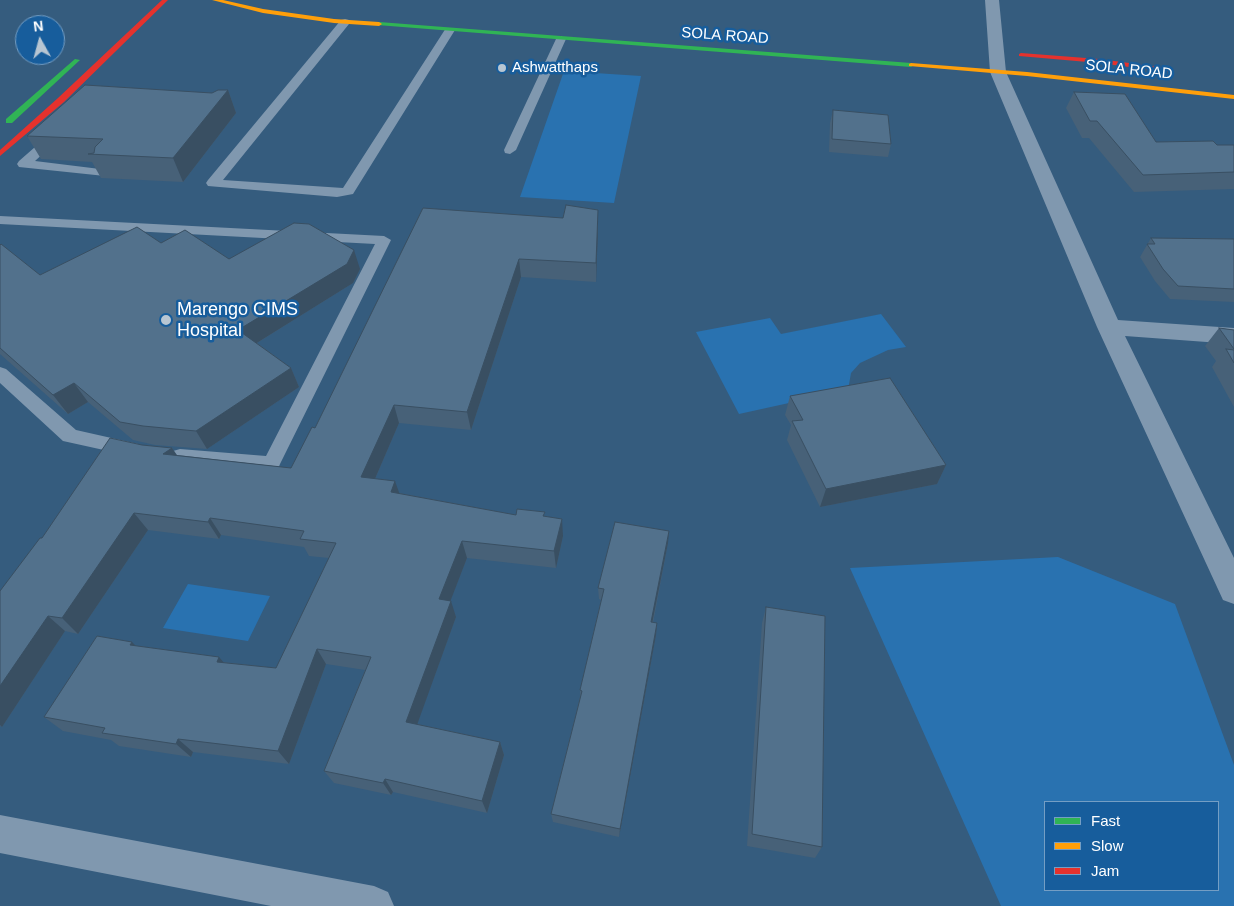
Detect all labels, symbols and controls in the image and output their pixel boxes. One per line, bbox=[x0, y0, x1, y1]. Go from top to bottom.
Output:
north arrow bbox=[15, 15, 65, 65]
text: N bbox=[32, 18, 44, 35]
street label: SOLA ROAD bbox=[681, 24, 769, 48]
street label: SOLA ROAD bbox=[1085, 56, 1173, 84]
place label: Ashwatthaps bbox=[512, 59, 598, 77]
marker: Ashwatthaps bbox=[496, 62, 508, 74]
place label: Marengo CIMS Hospital bbox=[177, 299, 298, 342]
marker: Marengo CIMS Hospital bbox=[159, 313, 173, 327]
legend bbox=[1044, 801, 1219, 891]
text: Fast bbox=[1091, 812, 1120, 829]
text: Slow bbox=[1091, 837, 1124, 854]
text: Jam bbox=[1091, 862, 1119, 879]

